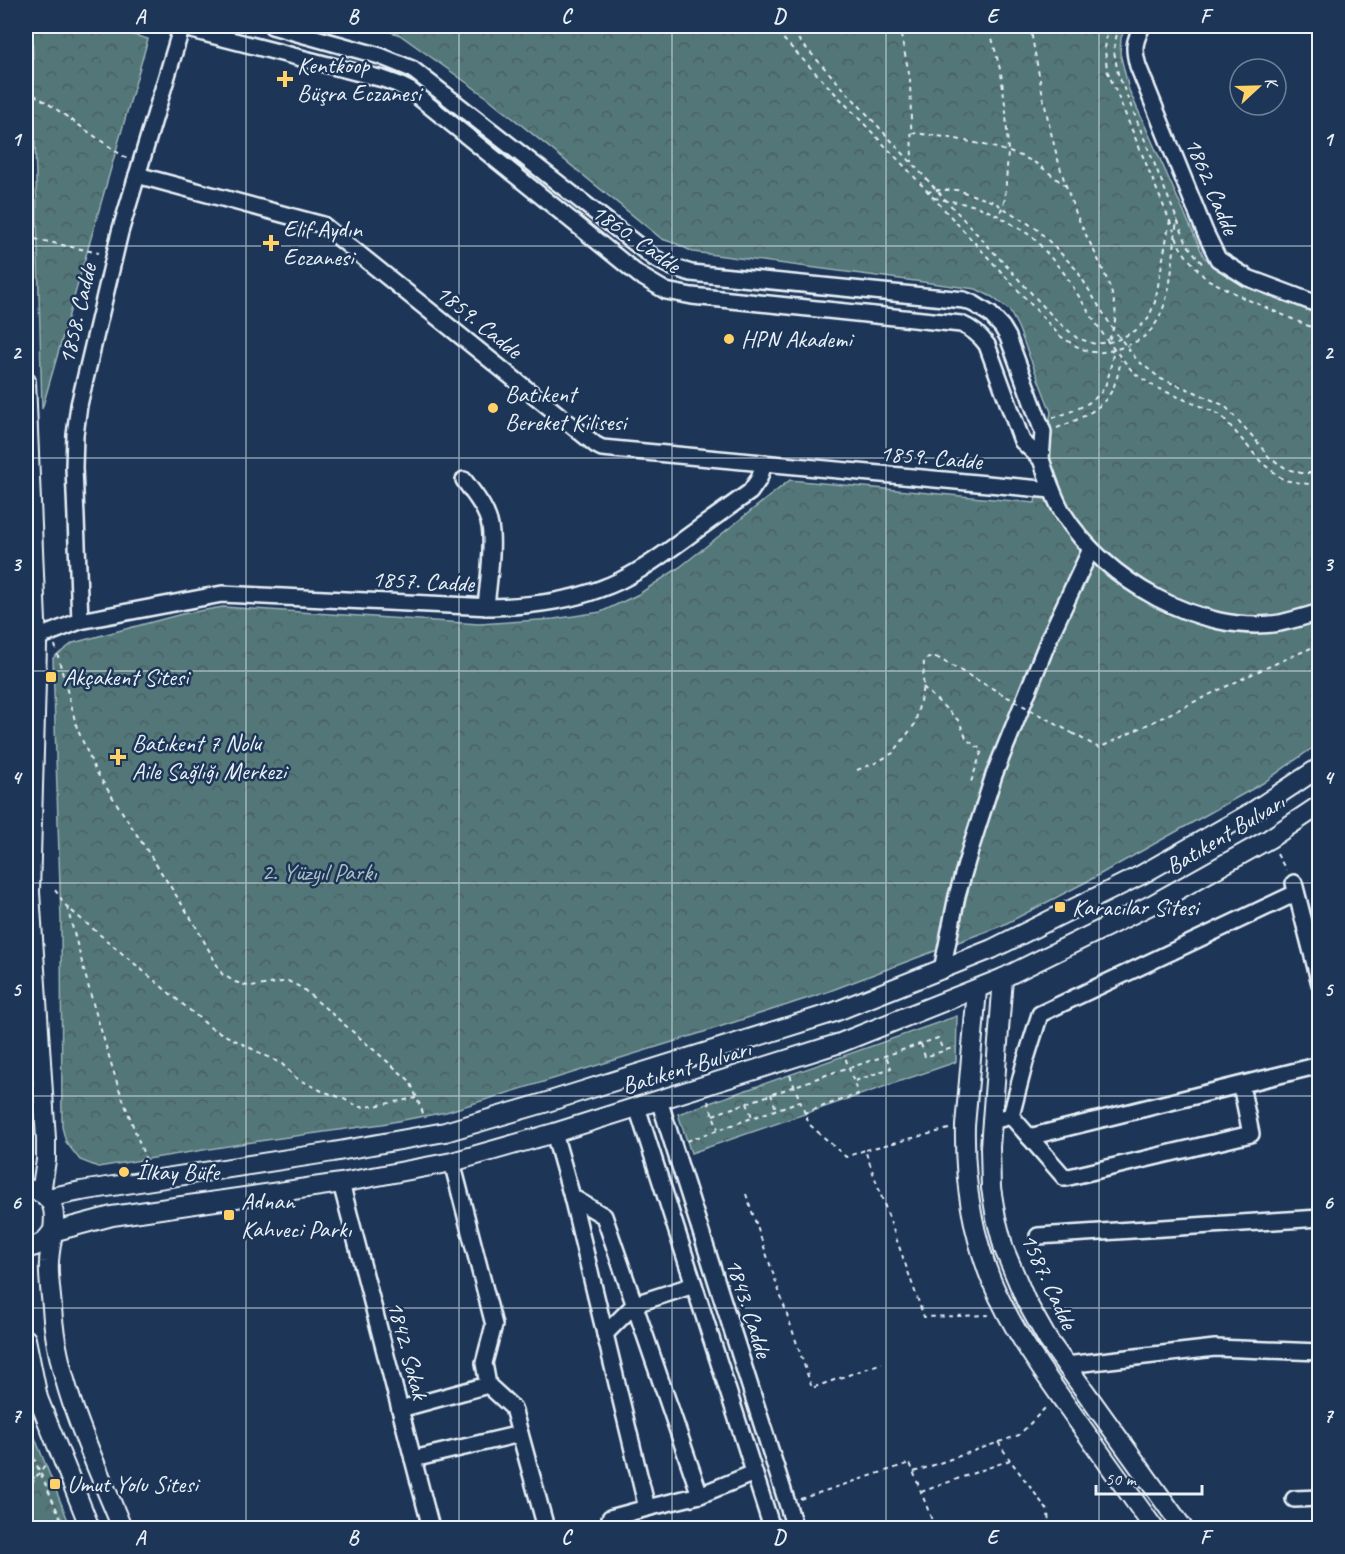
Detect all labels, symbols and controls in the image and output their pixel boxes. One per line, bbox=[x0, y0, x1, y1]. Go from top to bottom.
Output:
text: A bbox=[135, 4, 147, 29]
text: B bbox=[348, 4, 360, 29]
text: C bbox=[561, 4, 573, 29]
text: D bbox=[773, 4, 787, 29]
text: E bbox=[987, 4, 1001, 29]
text: F bbox=[1200, 4, 1214, 29]
place label: Kentkoop Büşra Eczanesi bbox=[297, 50, 423, 108]
north arrow bbox=[1228, 57, 1288, 117]
marker: Kentkoop Büşra Eczanesi bbox=[278, 72, 292, 86]
text: K bbox=[1260, 74, 1283, 93]
text: 1 bbox=[12, 127, 23, 152]
text: 1 bbox=[1324, 127, 1335, 152]
street label: 1862. Cadde bbox=[1178, 133, 1247, 241]
street label: 1860. Cadde bbox=[586, 196, 688, 281]
place label: Elif Aydın Eczanesi bbox=[283, 214, 363, 272]
marker: Elif Aydın Eczanesi bbox=[264, 236, 278, 250]
street label: 1858. Cadde bbox=[51, 259, 104, 367]
street label: 1859. Cadde bbox=[430, 277, 530, 366]
place label: HPN Akademi bbox=[741, 324, 855, 354]
marker: HPN Akademi bbox=[722, 332, 736, 346]
text: 2 bbox=[12, 340, 23, 365]
text: 2 bbox=[1324, 340, 1335, 365]
place label: Batıkent Bereket Kilisesi bbox=[505, 379, 628, 437]
marker: Batıkent Bereket Kilisesi bbox=[486, 401, 500, 415]
street label: 1859. Cadde bbox=[879, 438, 985, 477]
text: 3 bbox=[12, 552, 23, 577]
text: 3 bbox=[1324, 552, 1335, 577]
street label: 1857. Cadde bbox=[371, 563, 477, 599]
place label: Akçakent Sitesi bbox=[63, 662, 191, 692]
marker: Akçakent Sitesi bbox=[44, 670, 58, 684]
place label: Batıkent 7 Nolu Aile Sağlığı Merkezi bbox=[132, 728, 289, 786]
marker: Batıkent 7 Nolu Aile Sağlığı Merkezi bbox=[109, 748, 127, 766]
text: 4 bbox=[12, 765, 24, 790]
text: 4 bbox=[1324, 765, 1336, 790]
street label: Batıkent Bulvarı bbox=[1160, 786, 1291, 881]
park label: 2. Yüzyıl Parkı bbox=[262, 857, 378, 887]
place label: Karacılar Sitesi bbox=[1072, 892, 1201, 922]
marker: Karacılar Sitesi bbox=[1053, 900, 1067, 914]
text: 5 bbox=[12, 977, 23, 1002]
text: 5 bbox=[1324, 977, 1335, 1002]
street label: Batıkent Bulvarı bbox=[618, 1033, 755, 1101]
place label: İlkay Büfe bbox=[136, 1157, 221, 1187]
marker: İlkay Büfe bbox=[117, 1165, 131, 1179]
place label: Adnan Kahveci Parkı bbox=[241, 1186, 353, 1244]
text: 6 bbox=[11, 1190, 22, 1215]
text: 6 bbox=[1323, 1190, 1334, 1215]
marker: Adnan Kahveci Parkı bbox=[222, 1208, 236, 1222]
street label: 1587. Cadde bbox=[1014, 1228, 1085, 1336]
street label: 1843. Cadde bbox=[719, 1255, 780, 1363]
street label: 1842. Sokak bbox=[380, 1297, 436, 1405]
text: 7 bbox=[12, 1403, 23, 1428]
text: 7 bbox=[1324, 1403, 1335, 1428]
scale bar bbox=[1096, 1458, 1202, 1496]
text: 50 m bbox=[1105, 1468, 1138, 1490]
place label: Umut Yolu Sitesi bbox=[67, 1469, 201, 1499]
marker: Umut Yolu Sitesi bbox=[48, 1477, 62, 1491]
text: A bbox=[135, 1525, 147, 1550]
text: B bbox=[348, 1525, 360, 1550]
text: C bbox=[561, 1525, 573, 1550]
text: D bbox=[773, 1525, 787, 1550]
text: E bbox=[987, 1525, 1001, 1550]
text: F bbox=[1200, 1525, 1214, 1550]

